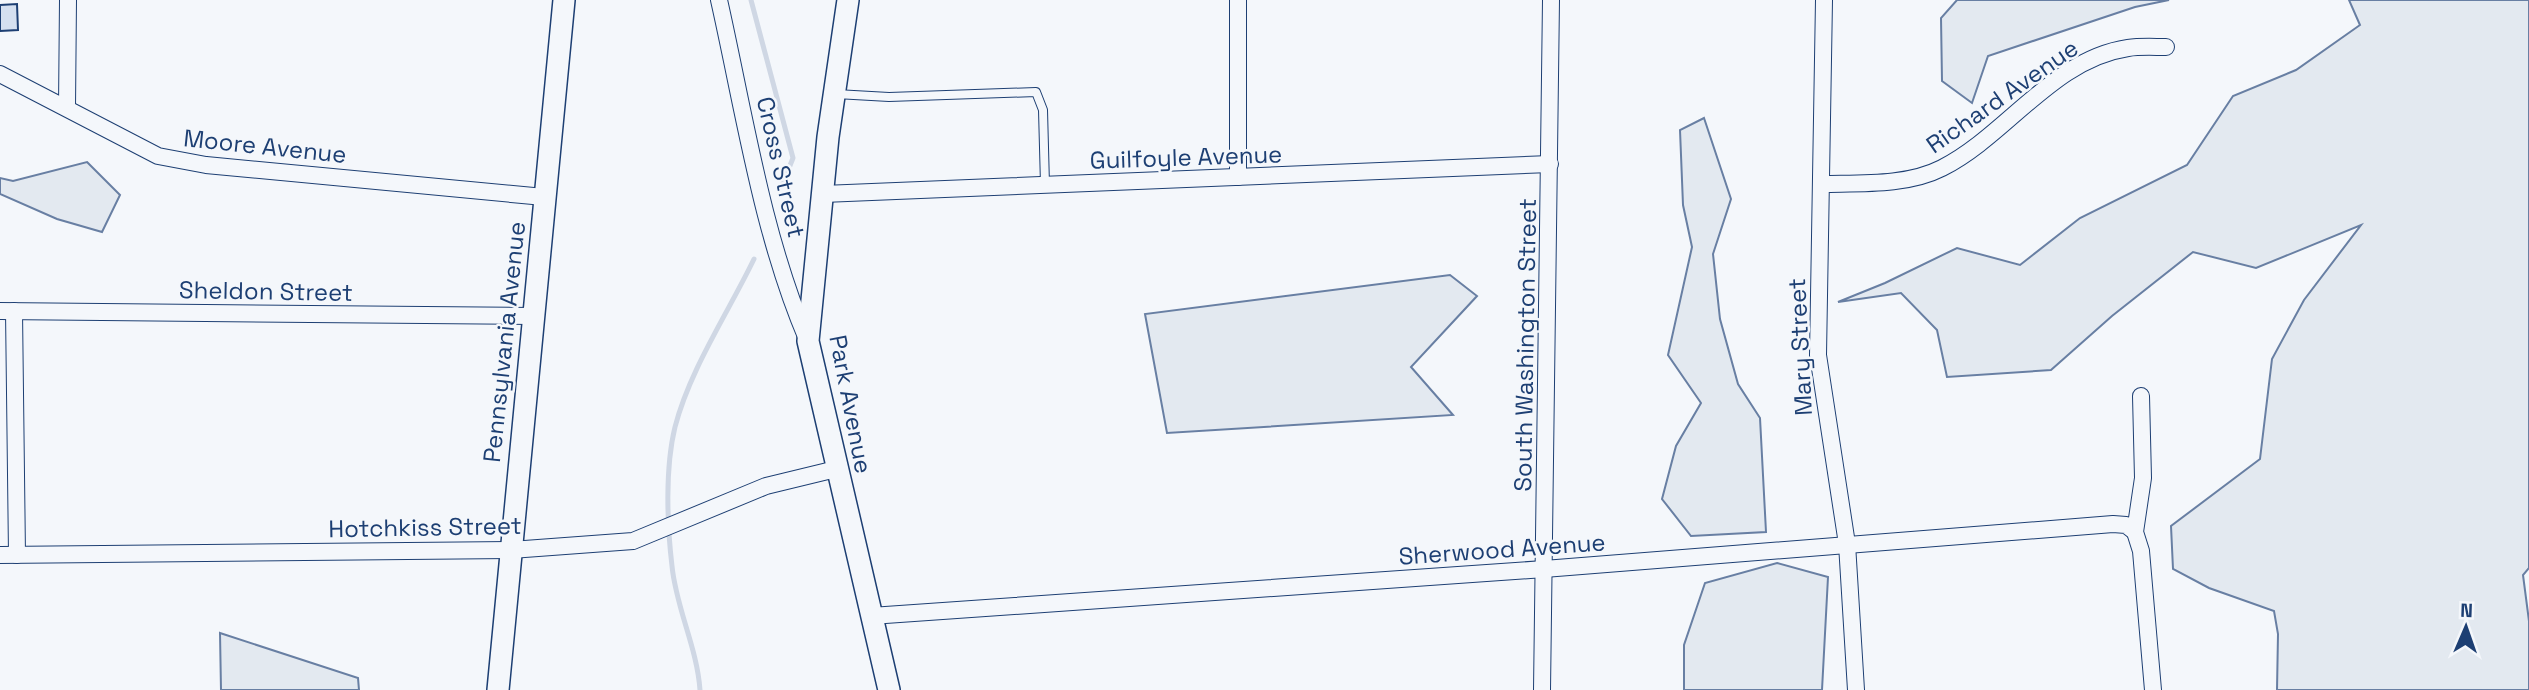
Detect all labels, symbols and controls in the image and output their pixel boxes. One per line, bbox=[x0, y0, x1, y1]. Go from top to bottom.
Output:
street label: Richard Avenue bbox=[1920, 32, 2084, 160]
street label: Cross Street bbox=[750, 94, 812, 240]
street label: Moore Avenue bbox=[182, 122, 348, 170]
street label: Guilfoyle Avenue bbox=[1089, 138, 1283, 176]
street label: South Washington Street bbox=[1507, 198, 1543, 492]
street label: Pennsylvania Avenue bbox=[476, 220, 532, 464]
street label: Sheldon Street bbox=[179, 274, 353, 308]
street label: Mary Street bbox=[1781, 277, 1819, 417]
street label: Park Avenue bbox=[822, 332, 880, 476]
street label: Hotchkiss Street bbox=[328, 510, 522, 544]
street label: Sherwood Avenue bbox=[1397, 526, 1607, 572]
north arrow bbox=[2431, 592, 2501, 662]
text: N bbox=[2460, 598, 2473, 623]

